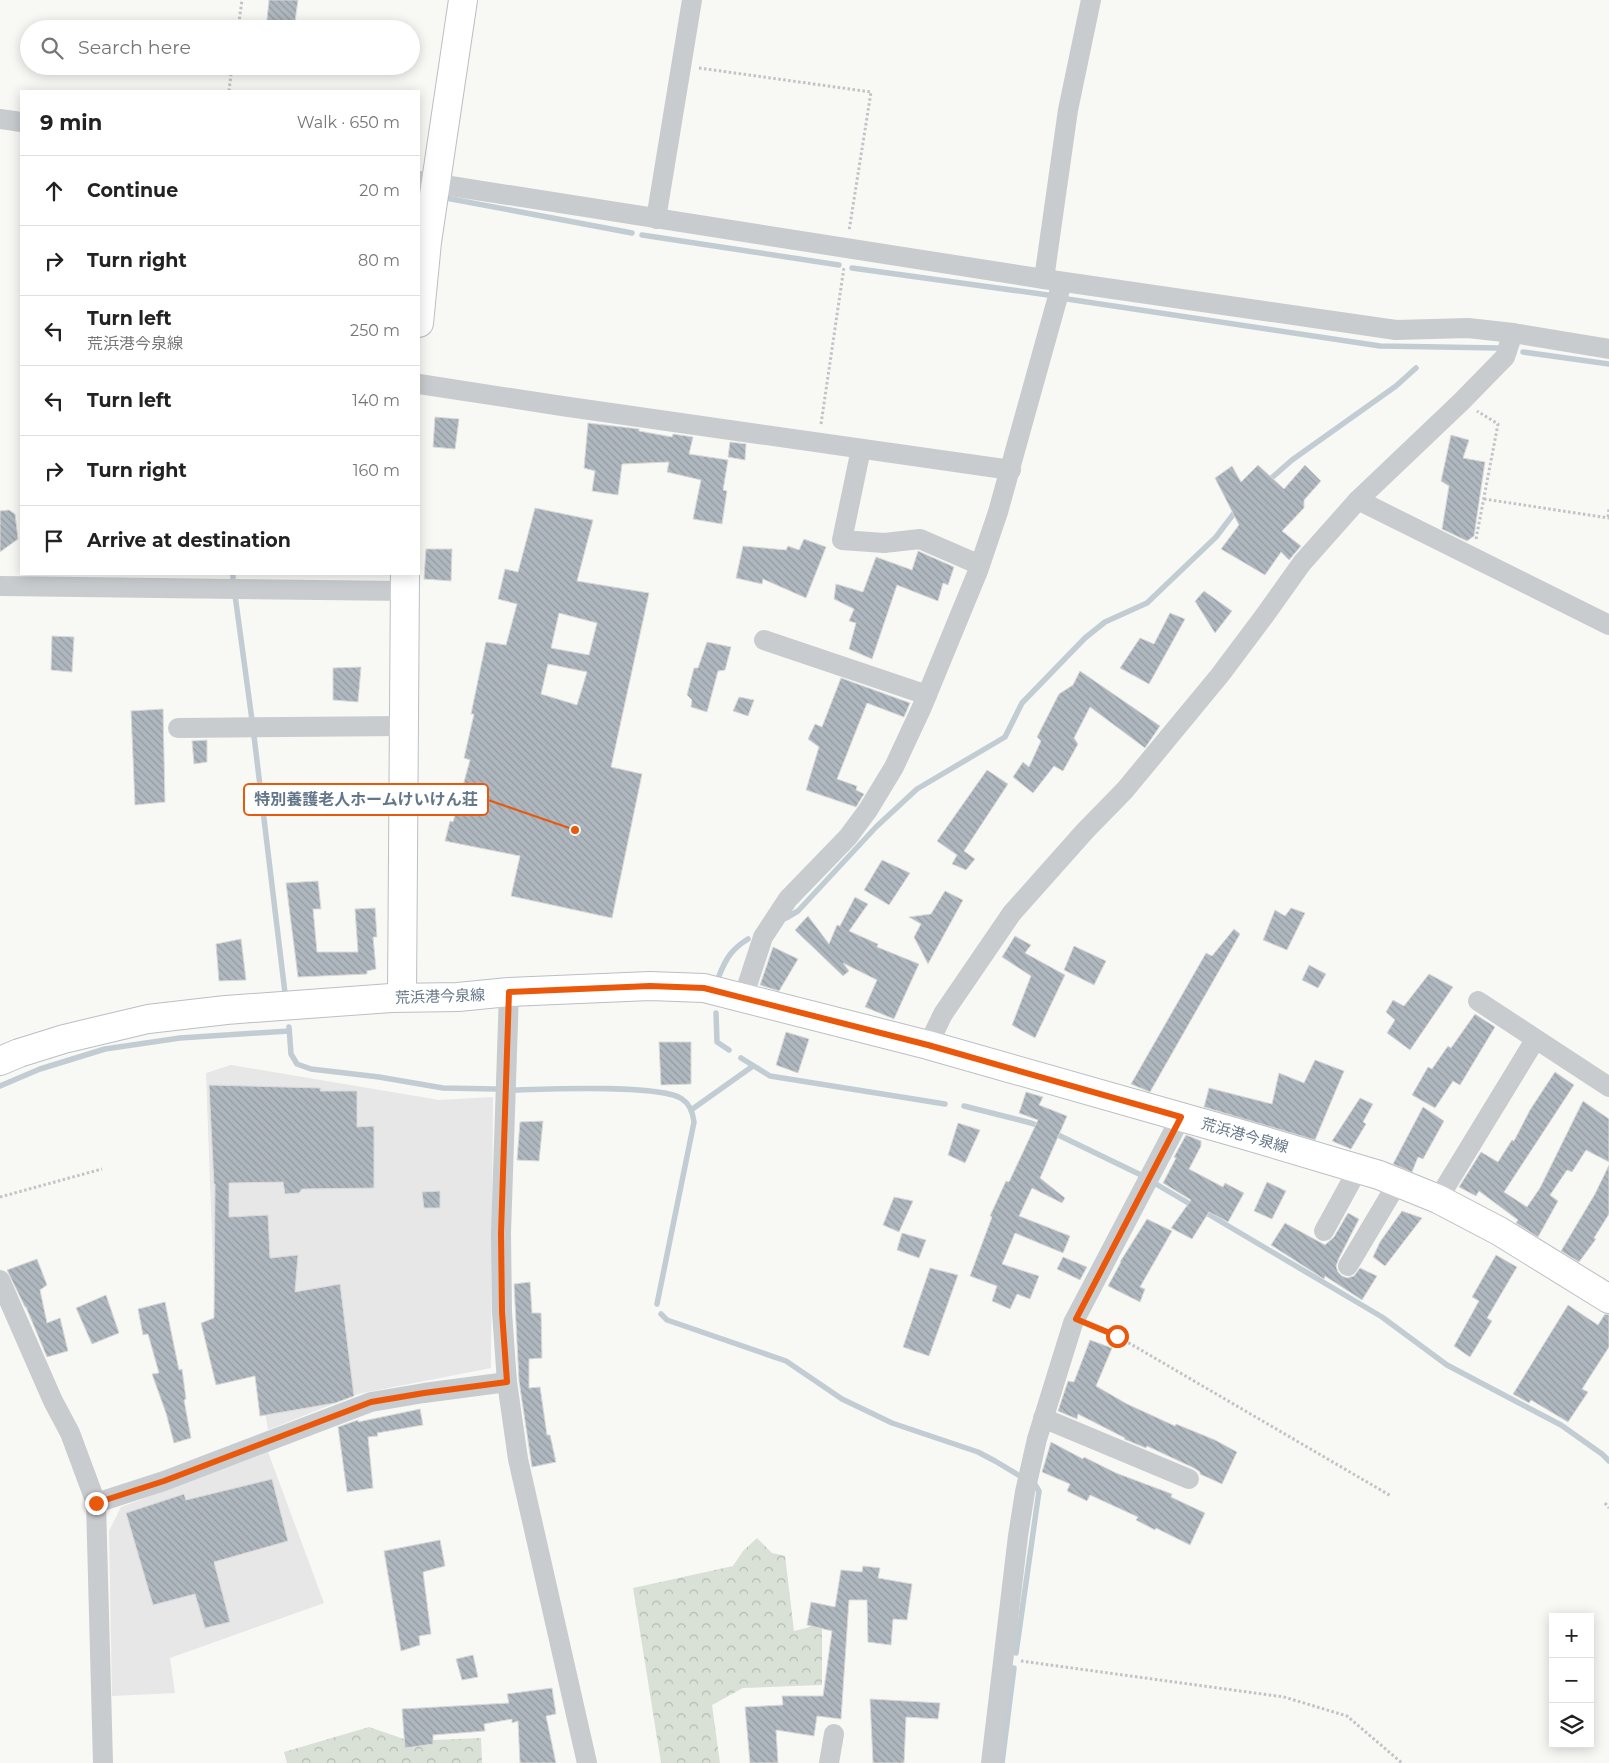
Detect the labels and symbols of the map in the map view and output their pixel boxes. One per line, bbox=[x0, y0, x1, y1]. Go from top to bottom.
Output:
callout: 特別養護老人ホームけいけん荘 bbox=[244, 784, 488, 815]
text: 特別養護老人ホームけいけん荘 bbox=[254, 790, 478, 809]
street label: 荒浜港今泉線 bbox=[395, 985, 485, 1007]
street label: 荒浜港今泉線 bbox=[1199, 1113, 1291, 1157]
route start bbox=[1106, 1325, 1129, 1348]
route end bbox=[85, 1492, 108, 1515]

